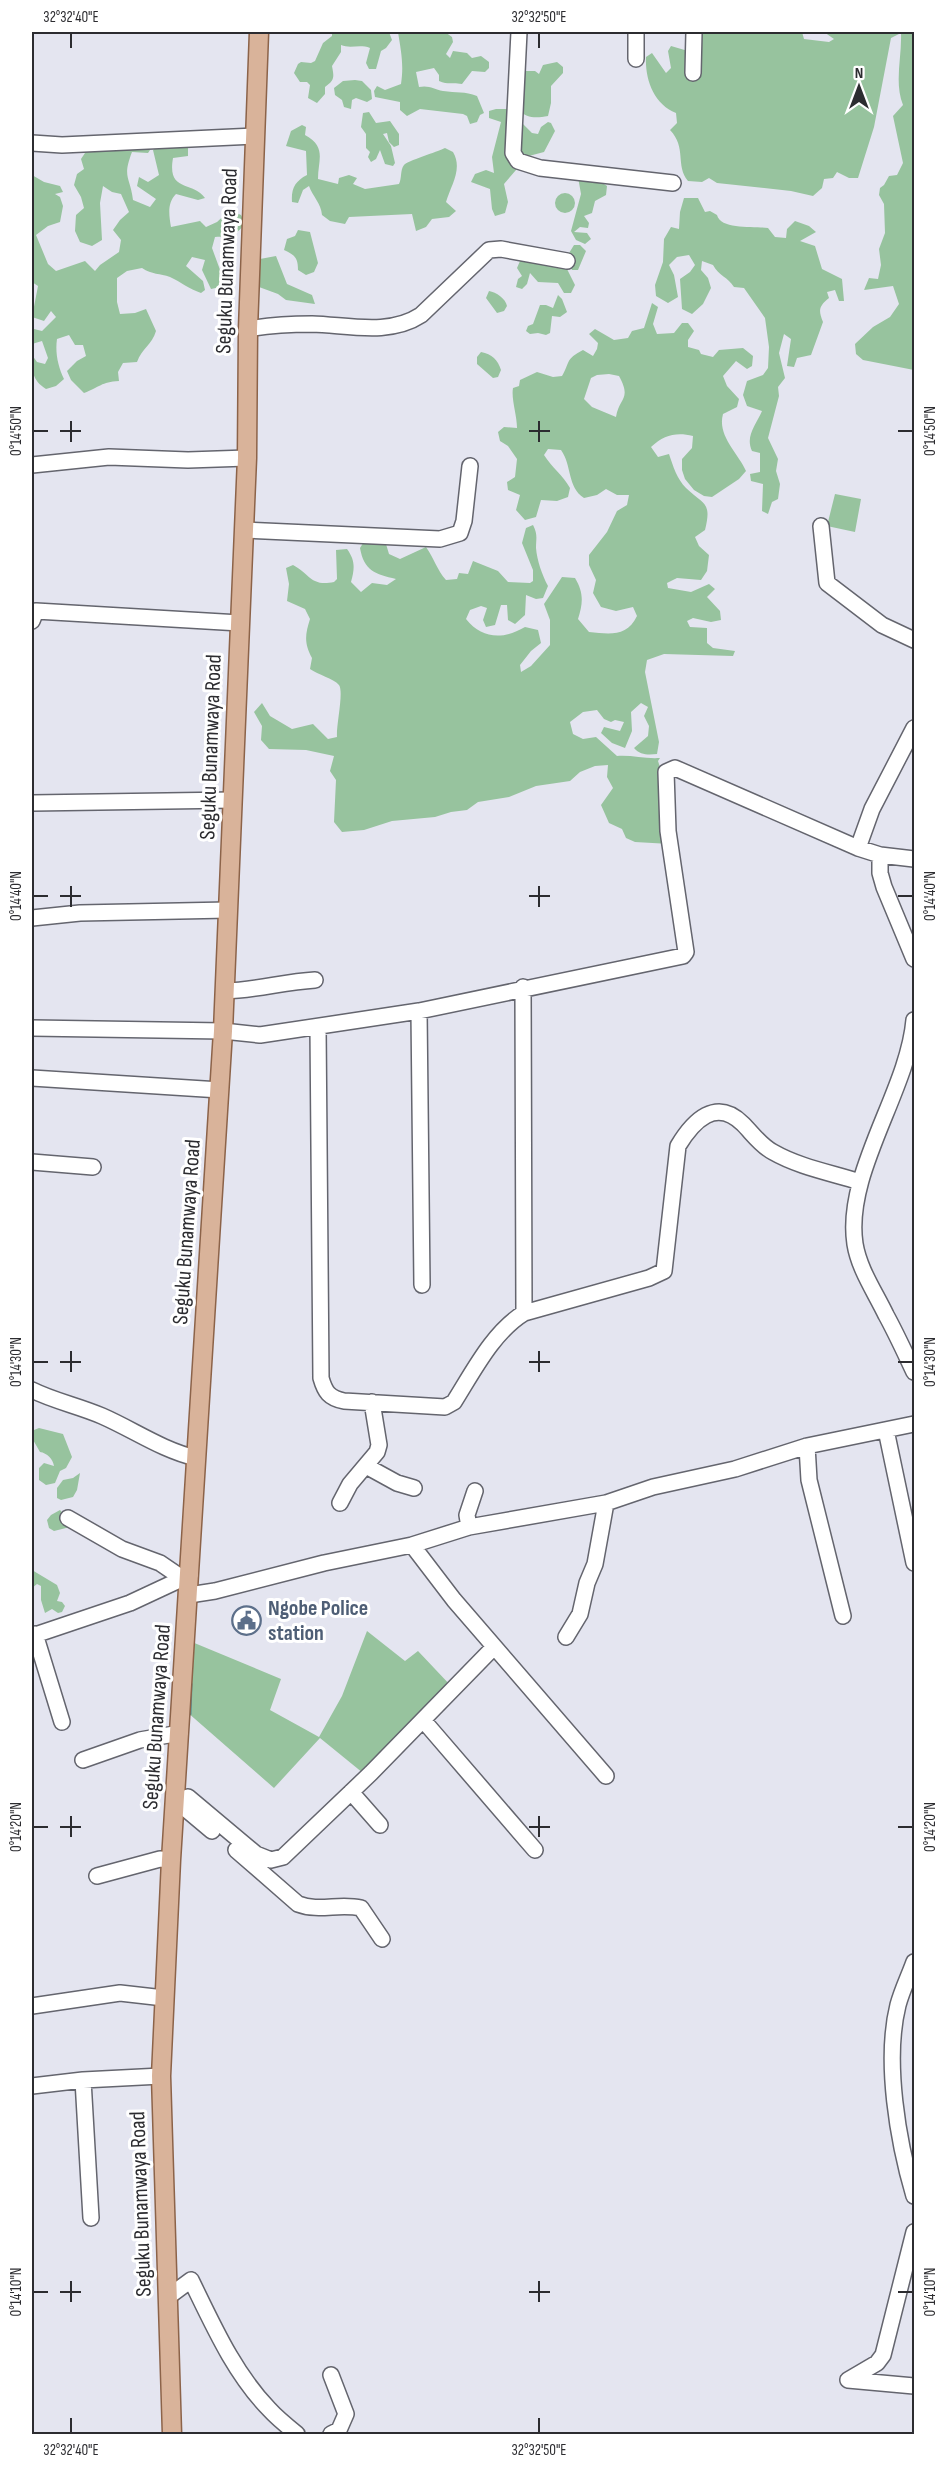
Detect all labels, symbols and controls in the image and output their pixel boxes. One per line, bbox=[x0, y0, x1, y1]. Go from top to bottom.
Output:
text: 32°32'40"E bbox=[43, 8, 99, 27]
text: 32°32'50"E bbox=[511, 8, 567, 27]
north arrow bbox=[829, 57, 889, 117]
text: N bbox=[855, 64, 863, 83]
street label: Seguku Bunamwaya Road bbox=[210, 168, 244, 354]
text: 0°14'50"N bbox=[7, 406, 26, 456]
text: 0°14'50"N bbox=[921, 406, 940, 456]
street label: Seguku Bunamwaya Road bbox=[194, 654, 228, 840]
text: 0°14'40"N bbox=[7, 871, 26, 921]
text: 0°14'40"N bbox=[921, 871, 940, 921]
street label: Seguku Bunamwaya Road bbox=[167, 1139, 207, 1325]
text: 0°14'30"N bbox=[7, 1337, 26, 1387]
text: 0°14'30"N bbox=[921, 1337, 940, 1387]
place label: Ngobe Police station bbox=[268, 1595, 368, 1647]
public building icon: Ngobe Police station bbox=[231, 1605, 263, 1637]
street label: Seguku Bunamwaya Road bbox=[137, 1624, 177, 1810]
text: 0°14'20"N bbox=[7, 1802, 26, 1852]
text: 0°14'20"N bbox=[921, 1802, 940, 1852]
street label: Seguku Bunamwaya Road bbox=[124, 2111, 158, 2297]
text: 0°14'10"N bbox=[7, 2267, 26, 2317]
text: 0°14'10"N bbox=[921, 2267, 940, 2317]
text: 32°32'40"E bbox=[43, 2441, 99, 2460]
text: 32°32'50"E bbox=[511, 2441, 567, 2460]

